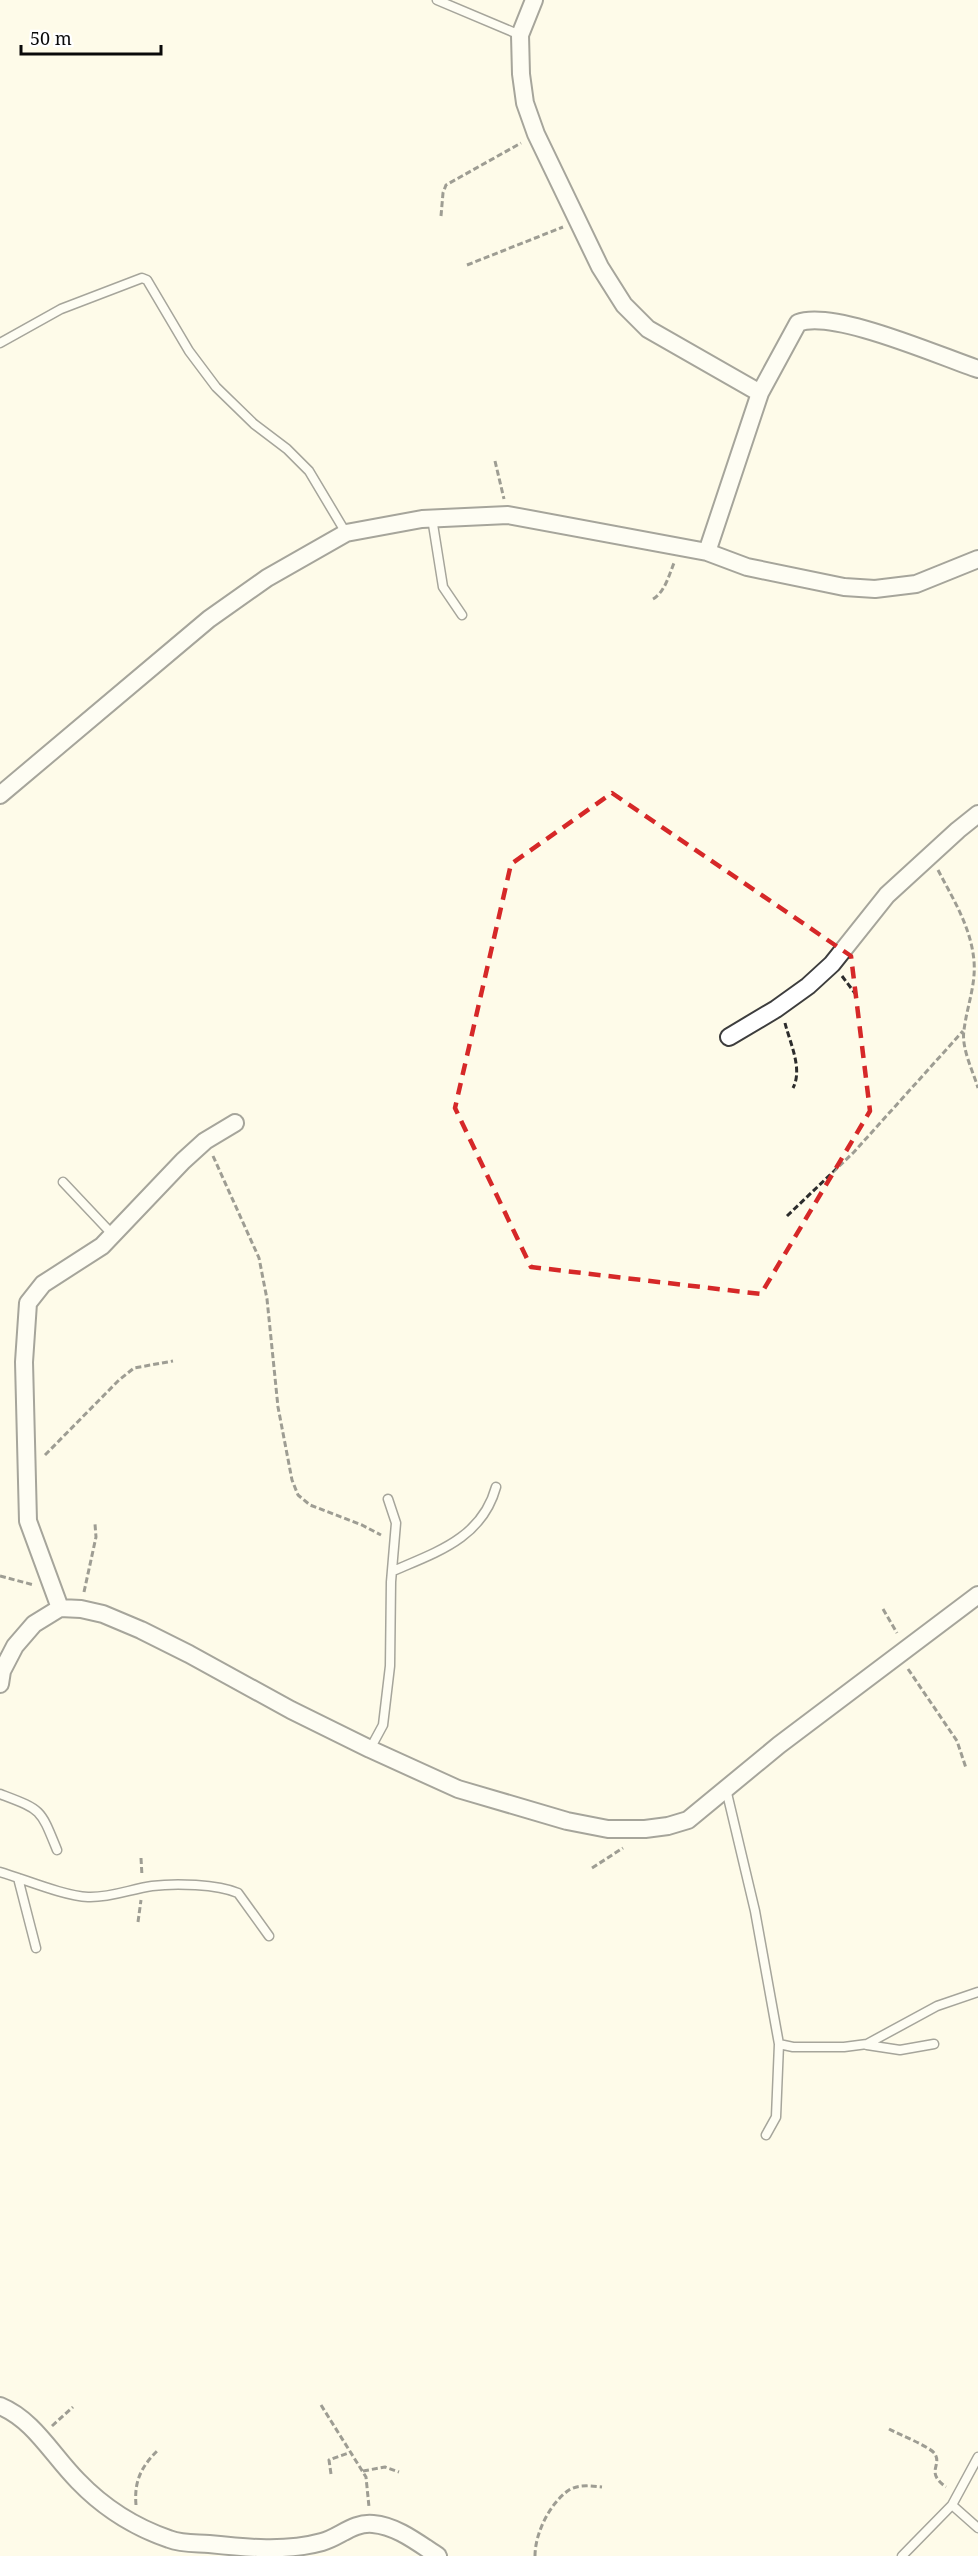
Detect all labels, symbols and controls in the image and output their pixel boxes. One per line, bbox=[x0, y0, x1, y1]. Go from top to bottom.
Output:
scale bar bbox=[21, 18, 160, 56]
text: 50 m bbox=[30, 26, 72, 50]

